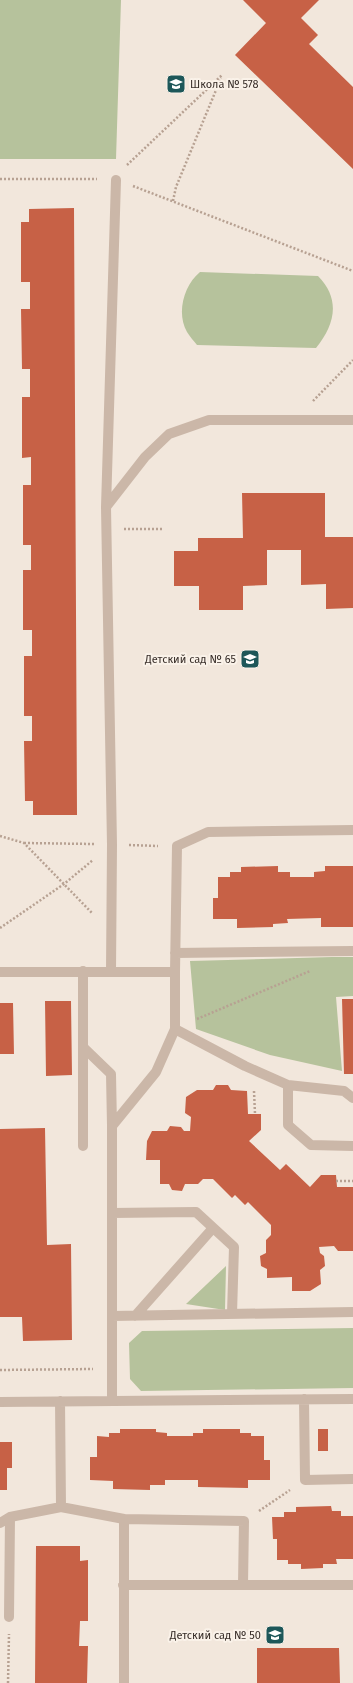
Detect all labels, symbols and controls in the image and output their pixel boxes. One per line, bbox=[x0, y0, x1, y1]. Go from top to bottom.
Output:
school or university icon: Школа № 578 bbox=[165, 73, 187, 95]
place label: Школа № 578 bbox=[190, 78, 259, 91]
school or university icon: Детский сад № 65 bbox=[239, 648, 261, 670]
place label: Детский сад № 65 bbox=[144, 653, 236, 666]
school or university icon: Детский сад № 50 bbox=[264, 1624, 286, 1646]
place label: Детский сад № 50 bbox=[169, 1629, 261, 1642]

